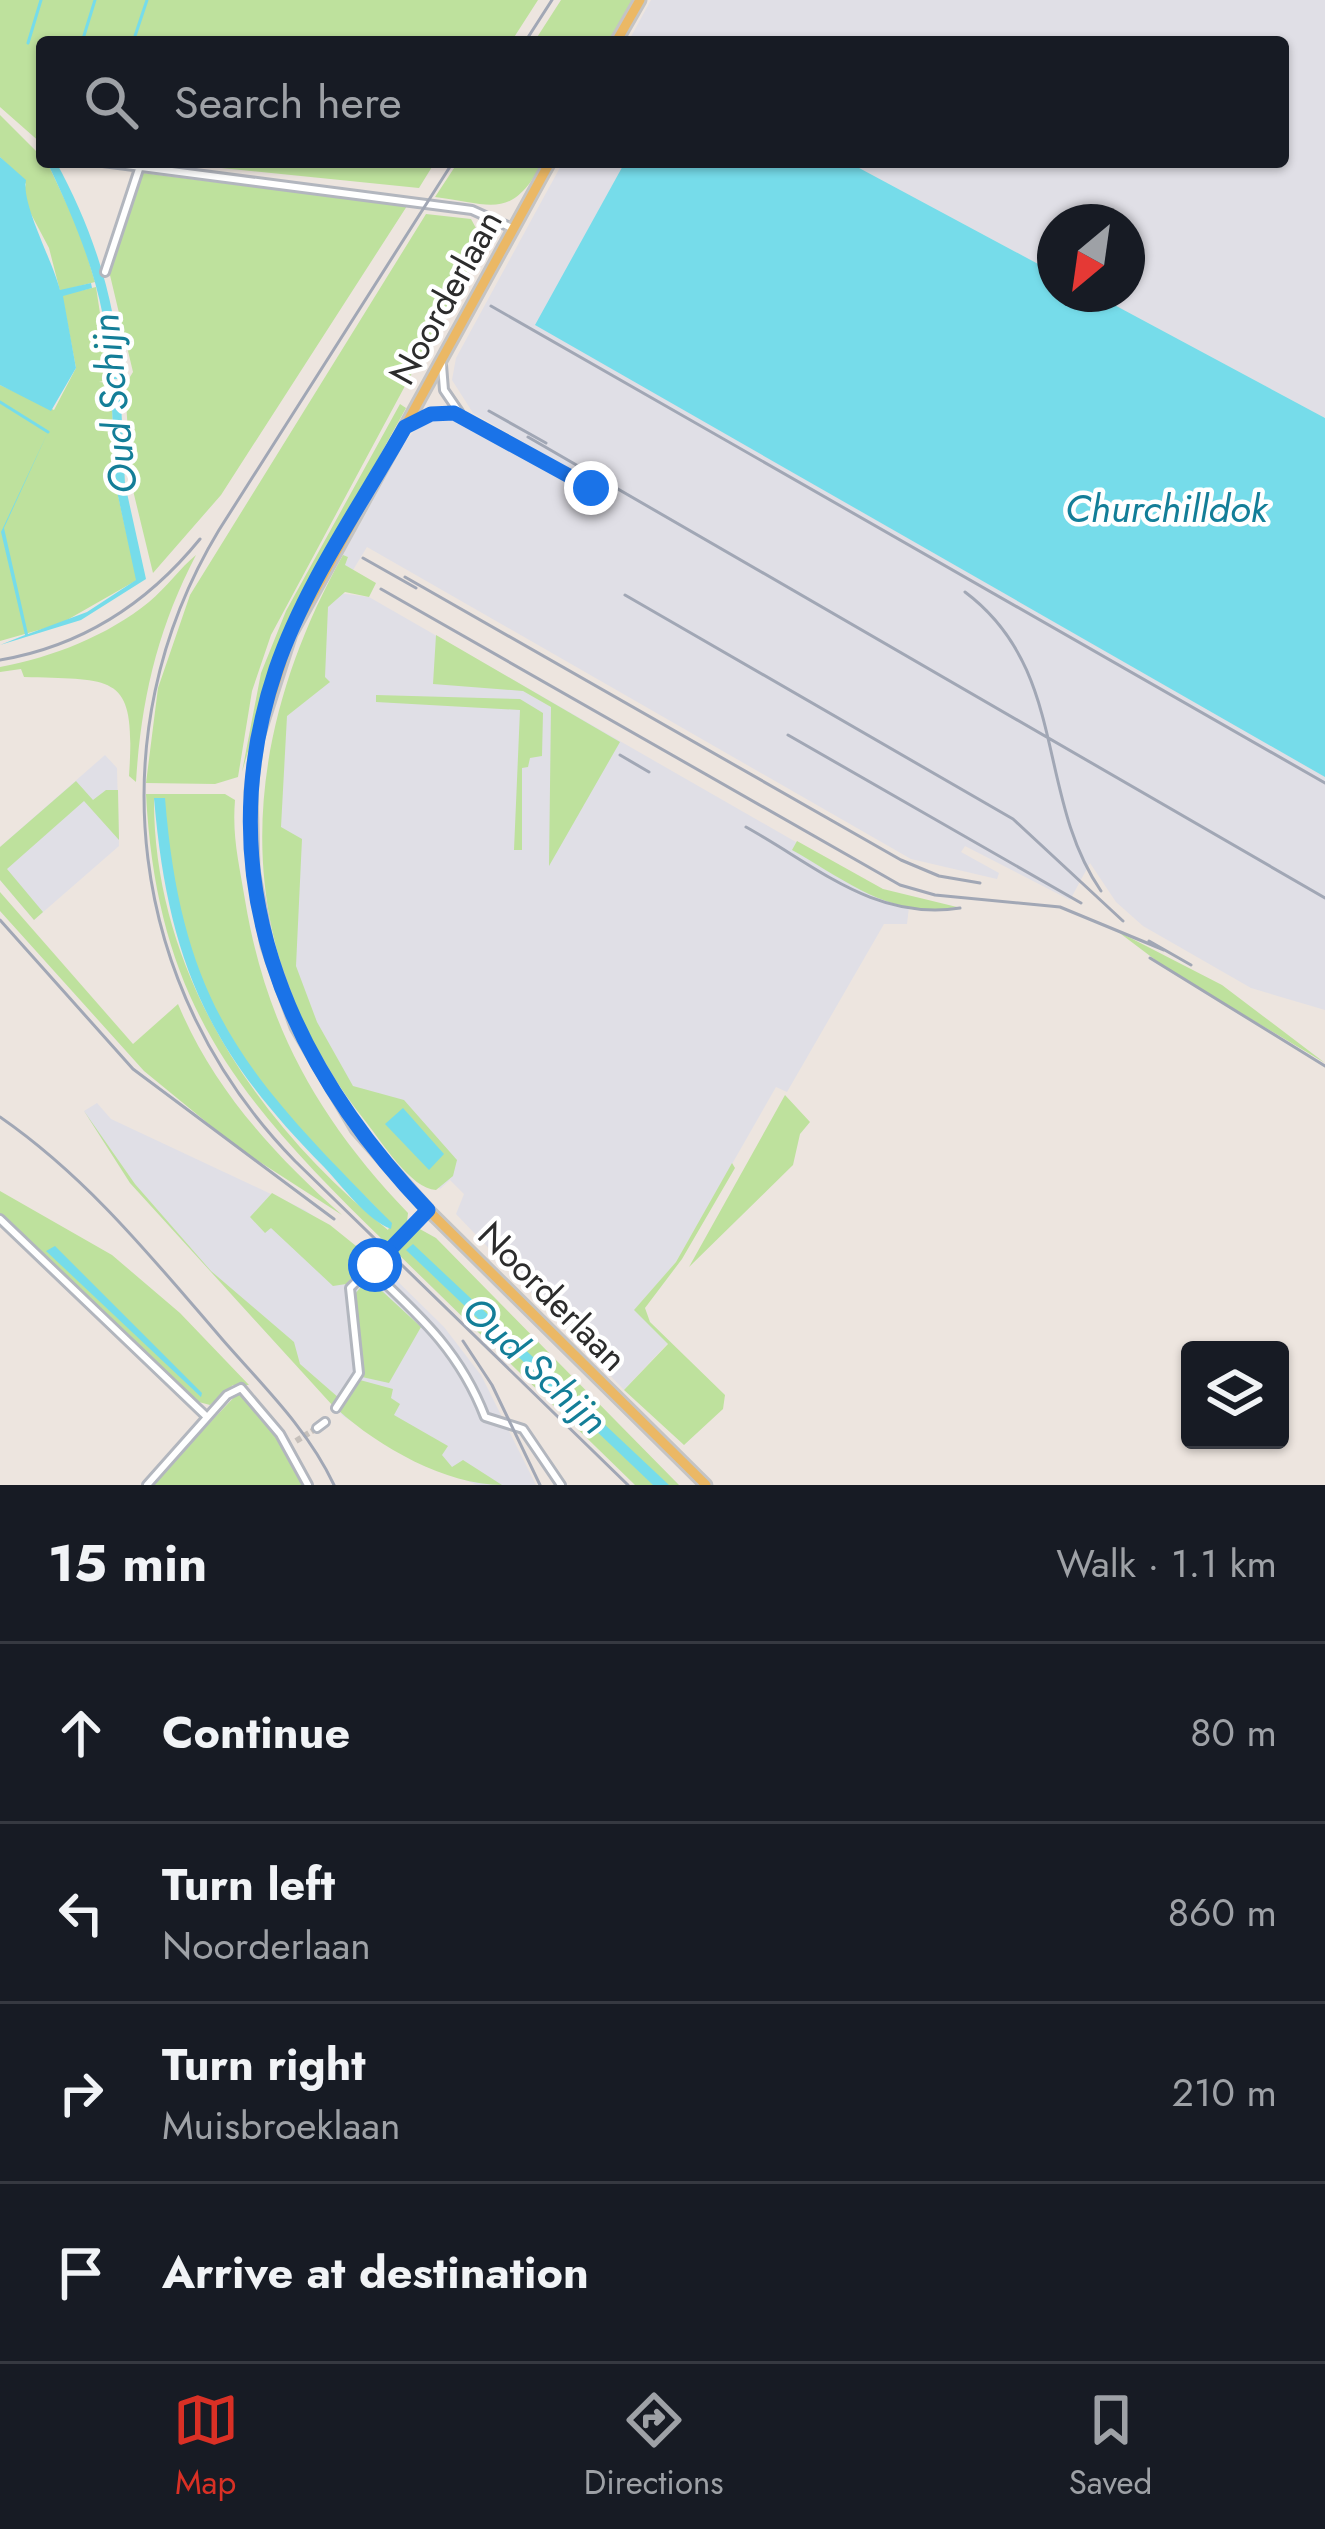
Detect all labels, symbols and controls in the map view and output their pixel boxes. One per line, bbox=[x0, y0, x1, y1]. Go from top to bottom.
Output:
search box bbox=[36, 36, 1289, 168]
icon: search bbox=[78, 69, 144, 135]
text: Search here bbox=[174, 70, 402, 135]
street label: Noorderlaan bbox=[376, 200, 514, 394]
north arrow bbox=[1037, 204, 1145, 312]
water label: Oud Schijn bbox=[76, 311, 152, 497]
route end bbox=[564, 461, 618, 515]
water label: Churchilldok bbox=[1065, 480, 1269, 537]
street label: Noorderlaan bbox=[466, 1209, 640, 1383]
route start bbox=[348, 1238, 402, 1292]
water label: Oud Schijn bbox=[449, 1282, 621, 1448]
map controls bbox=[1181, 1341, 1289, 1449]
button: layers bbox=[1181, 1341, 1289, 1449]
text: 15 min bbox=[48, 1526, 207, 1600]
text: Walk · 1.1 km bbox=[1056, 1535, 1277, 1592]
icon: ahead bbox=[48, 1700, 114, 1766]
text: Continue bbox=[162, 1700, 350, 1765]
text: 80 m bbox=[1190, 1704, 1277, 1761]
text: Turn left bbox=[162, 1852, 335, 1917]
icon: left bbox=[48, 1880, 114, 1946]
text: 860 m bbox=[1168, 1884, 1277, 1941]
text: Noorderlaan bbox=[162, 1917, 371, 1974]
text: Turn right bbox=[162, 2032, 366, 2097]
icon: right bbox=[48, 2060, 114, 2126]
text: 210 m bbox=[1172, 2064, 1277, 2121]
text: Muisbroeklaan bbox=[162, 2097, 400, 2154]
icon: arrive bbox=[48, 2240, 114, 2306]
text: Arrive at destination bbox=[162, 2240, 589, 2305]
tab: Map bbox=[173, 2387, 239, 2506]
tab: Directions bbox=[584, 2387, 724, 2506]
tab: Saved bbox=[1069, 2387, 1152, 2506]

